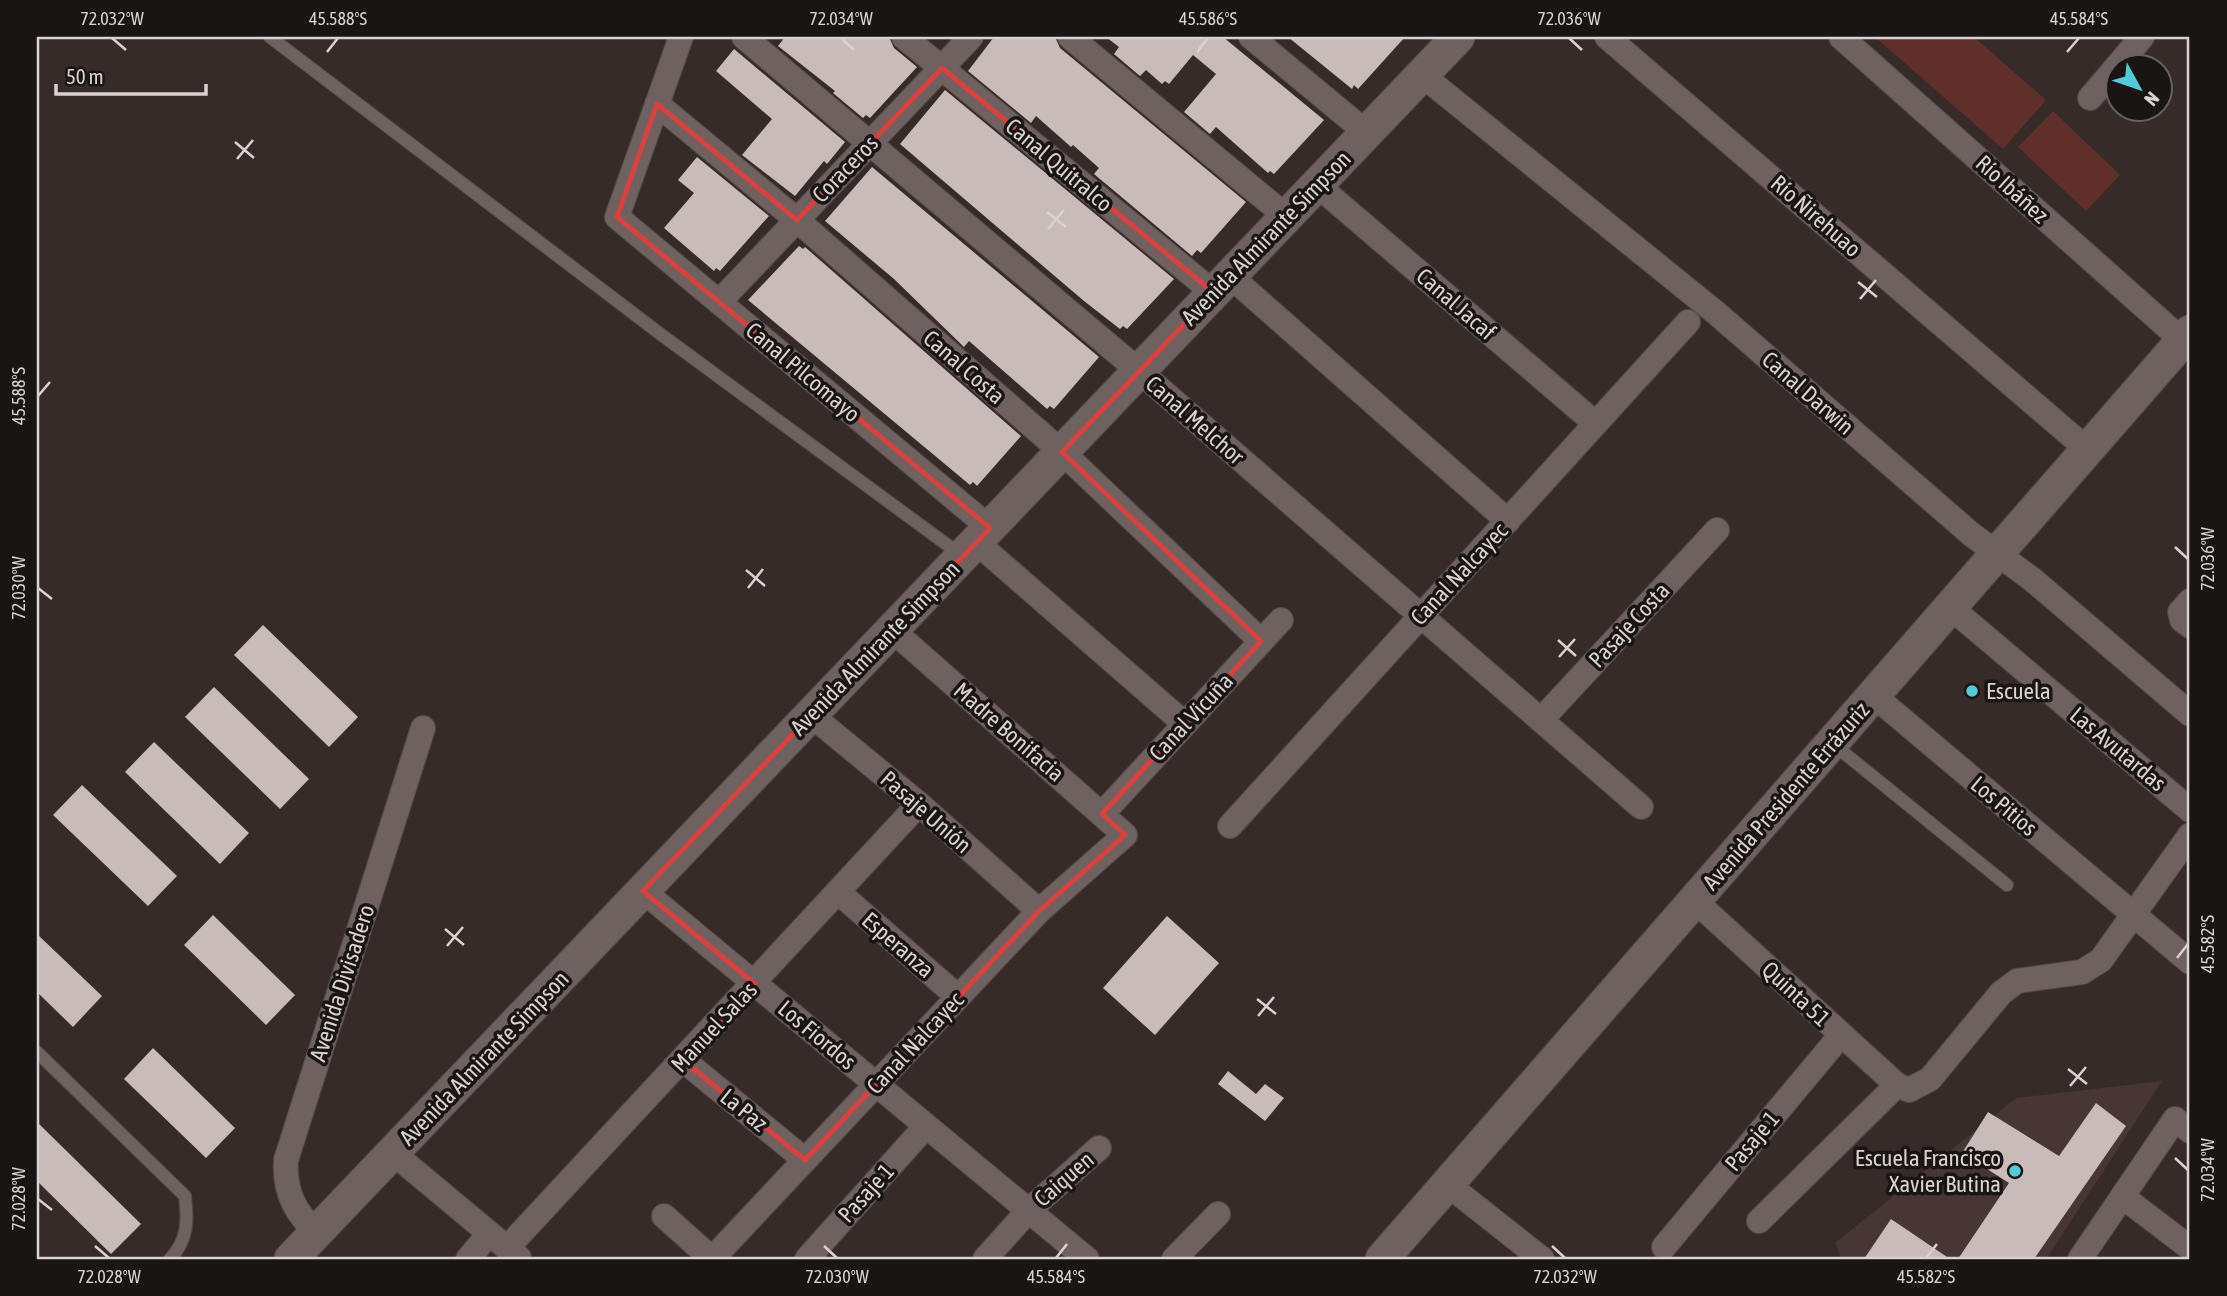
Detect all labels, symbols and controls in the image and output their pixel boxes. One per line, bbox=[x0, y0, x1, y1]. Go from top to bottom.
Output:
text: 72.032°W bbox=[80, 8, 144, 29]
text: 45.588°S bbox=[309, 8, 367, 29]
text: 72.034°W bbox=[809, 8, 873, 29]
text: 45.586°S bbox=[1179, 8, 1237, 29]
text: 72.036°W bbox=[1537, 8, 1601, 29]
text: 45.584°S bbox=[2050, 8, 2108, 29]
scale bar bbox=[56, 52, 206, 96]
north arrow bbox=[2104, 52, 2174, 122]
text: 50 m bbox=[66, 64, 104, 88]
text: N bbox=[2140, 88, 2164, 110]
street label: Canal Quitralco bbox=[1001, 113, 1117, 217]
street label: Coraceros bbox=[807, 130, 883, 208]
street label: Avenida Almirante Simpson bbox=[1176, 146, 1356, 330]
street label: Río Ibáñez bbox=[1971, 150, 2053, 228]
street label: Río Ñirehuao bbox=[1766, 170, 1866, 262]
street label: Canal Jacaf bbox=[1411, 263, 1501, 345]
street label: Canal Pilcomayo bbox=[741, 317, 865, 427]
street label: Canal Costa bbox=[918, 325, 1010, 409]
street label: Canal Darwin bbox=[1757, 346, 1859, 440]
text: 45.588°S bbox=[8, 367, 29, 425]
street label: Canal Melchor bbox=[1141, 370, 1250, 470]
street label: Canal Nalcayec bbox=[1405, 517, 1513, 630]
text: 72.036°W bbox=[2197, 527, 2218, 591]
text: 72.030°W bbox=[8, 556, 29, 620]
street label: Avenida Almirante Simpson bbox=[785, 556, 965, 740]
street label: Pasaje Costa bbox=[1583, 577, 1675, 673]
street label: Canal Vicuña bbox=[1144, 668, 1238, 766]
street label: Madre Bonifacia bbox=[949, 677, 1069, 787]
place label: Escuela bbox=[1986, 678, 2051, 704]
marker: Escuela bbox=[1964, 683, 1980, 699]
street label: Avenida Presidente Errázuriz bbox=[1697, 697, 1875, 895]
street label: Las Avutardas bbox=[2065, 702, 2171, 796]
street label: Pasaje Unión bbox=[876, 766, 976, 858]
street label: Los Pitios bbox=[1966, 771, 2042, 841]
street label: Avenida Divisadero bbox=[304, 902, 380, 1064]
street label: Esperanza bbox=[857, 907, 939, 983]
text: 45.582°S bbox=[2197, 915, 2218, 973]
street label: Quinta 51 bbox=[1757, 956, 1835, 1032]
street label: Avenida Almirante Simpson bbox=[394, 966, 574, 1150]
street label: Manuel Salas bbox=[666, 977, 762, 1077]
street label: Canal Nalcayec bbox=[861, 986, 969, 1099]
street label: Los Fiordos bbox=[773, 995, 861, 1075]
street label: La Paz bbox=[715, 1083, 773, 1137]
street label: Pasaje 1 bbox=[1720, 1106, 1784, 1176]
text: 72.034°W bbox=[2197, 1138, 2218, 1202]
place label: Escuela Francisco Xavier Butina bbox=[1855, 1145, 2001, 1197]
street label: Caiquen bbox=[1029, 1146, 1099, 1212]
street label: Pasaje 1 bbox=[833, 1158, 899, 1228]
marker: Escuela Francisco Xavier Butina bbox=[2007, 1163, 2023, 1179]
text: 72.028°W bbox=[8, 1167, 29, 1231]
text: 72.028°W bbox=[77, 1266, 141, 1287]
text: 72.030°W bbox=[805, 1266, 869, 1287]
text: 45.584°S bbox=[1027, 1266, 1085, 1287]
text: 72.032°W bbox=[1533, 1266, 1597, 1287]
text: 45.582°S bbox=[1897, 1266, 1955, 1287]

